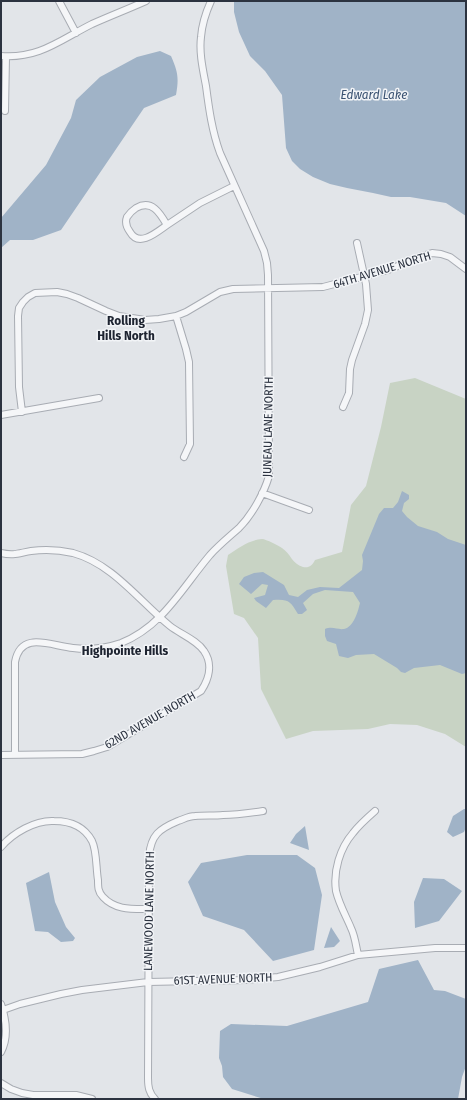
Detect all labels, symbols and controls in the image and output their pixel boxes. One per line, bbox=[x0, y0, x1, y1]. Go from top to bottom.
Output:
water label: Edward Lake bbox=[341, 87, 407, 102]
street label: 64TH AVENUE NORTH bbox=[331, 248, 433, 292]
district label: Rolling Hills North bbox=[97, 313, 155, 343]
street label: JUNEAU LANE NORTH bbox=[260, 377, 276, 477]
district label: Highpointe Hills bbox=[82, 643, 168, 658]
street label: 62ND AVENUE NORTH bbox=[102, 688, 198, 752]
street label: LANEWOOD LANE NORTH bbox=[141, 851, 157, 971]
street label: 61ST AVENUE NORTH bbox=[173, 970, 273, 988]

